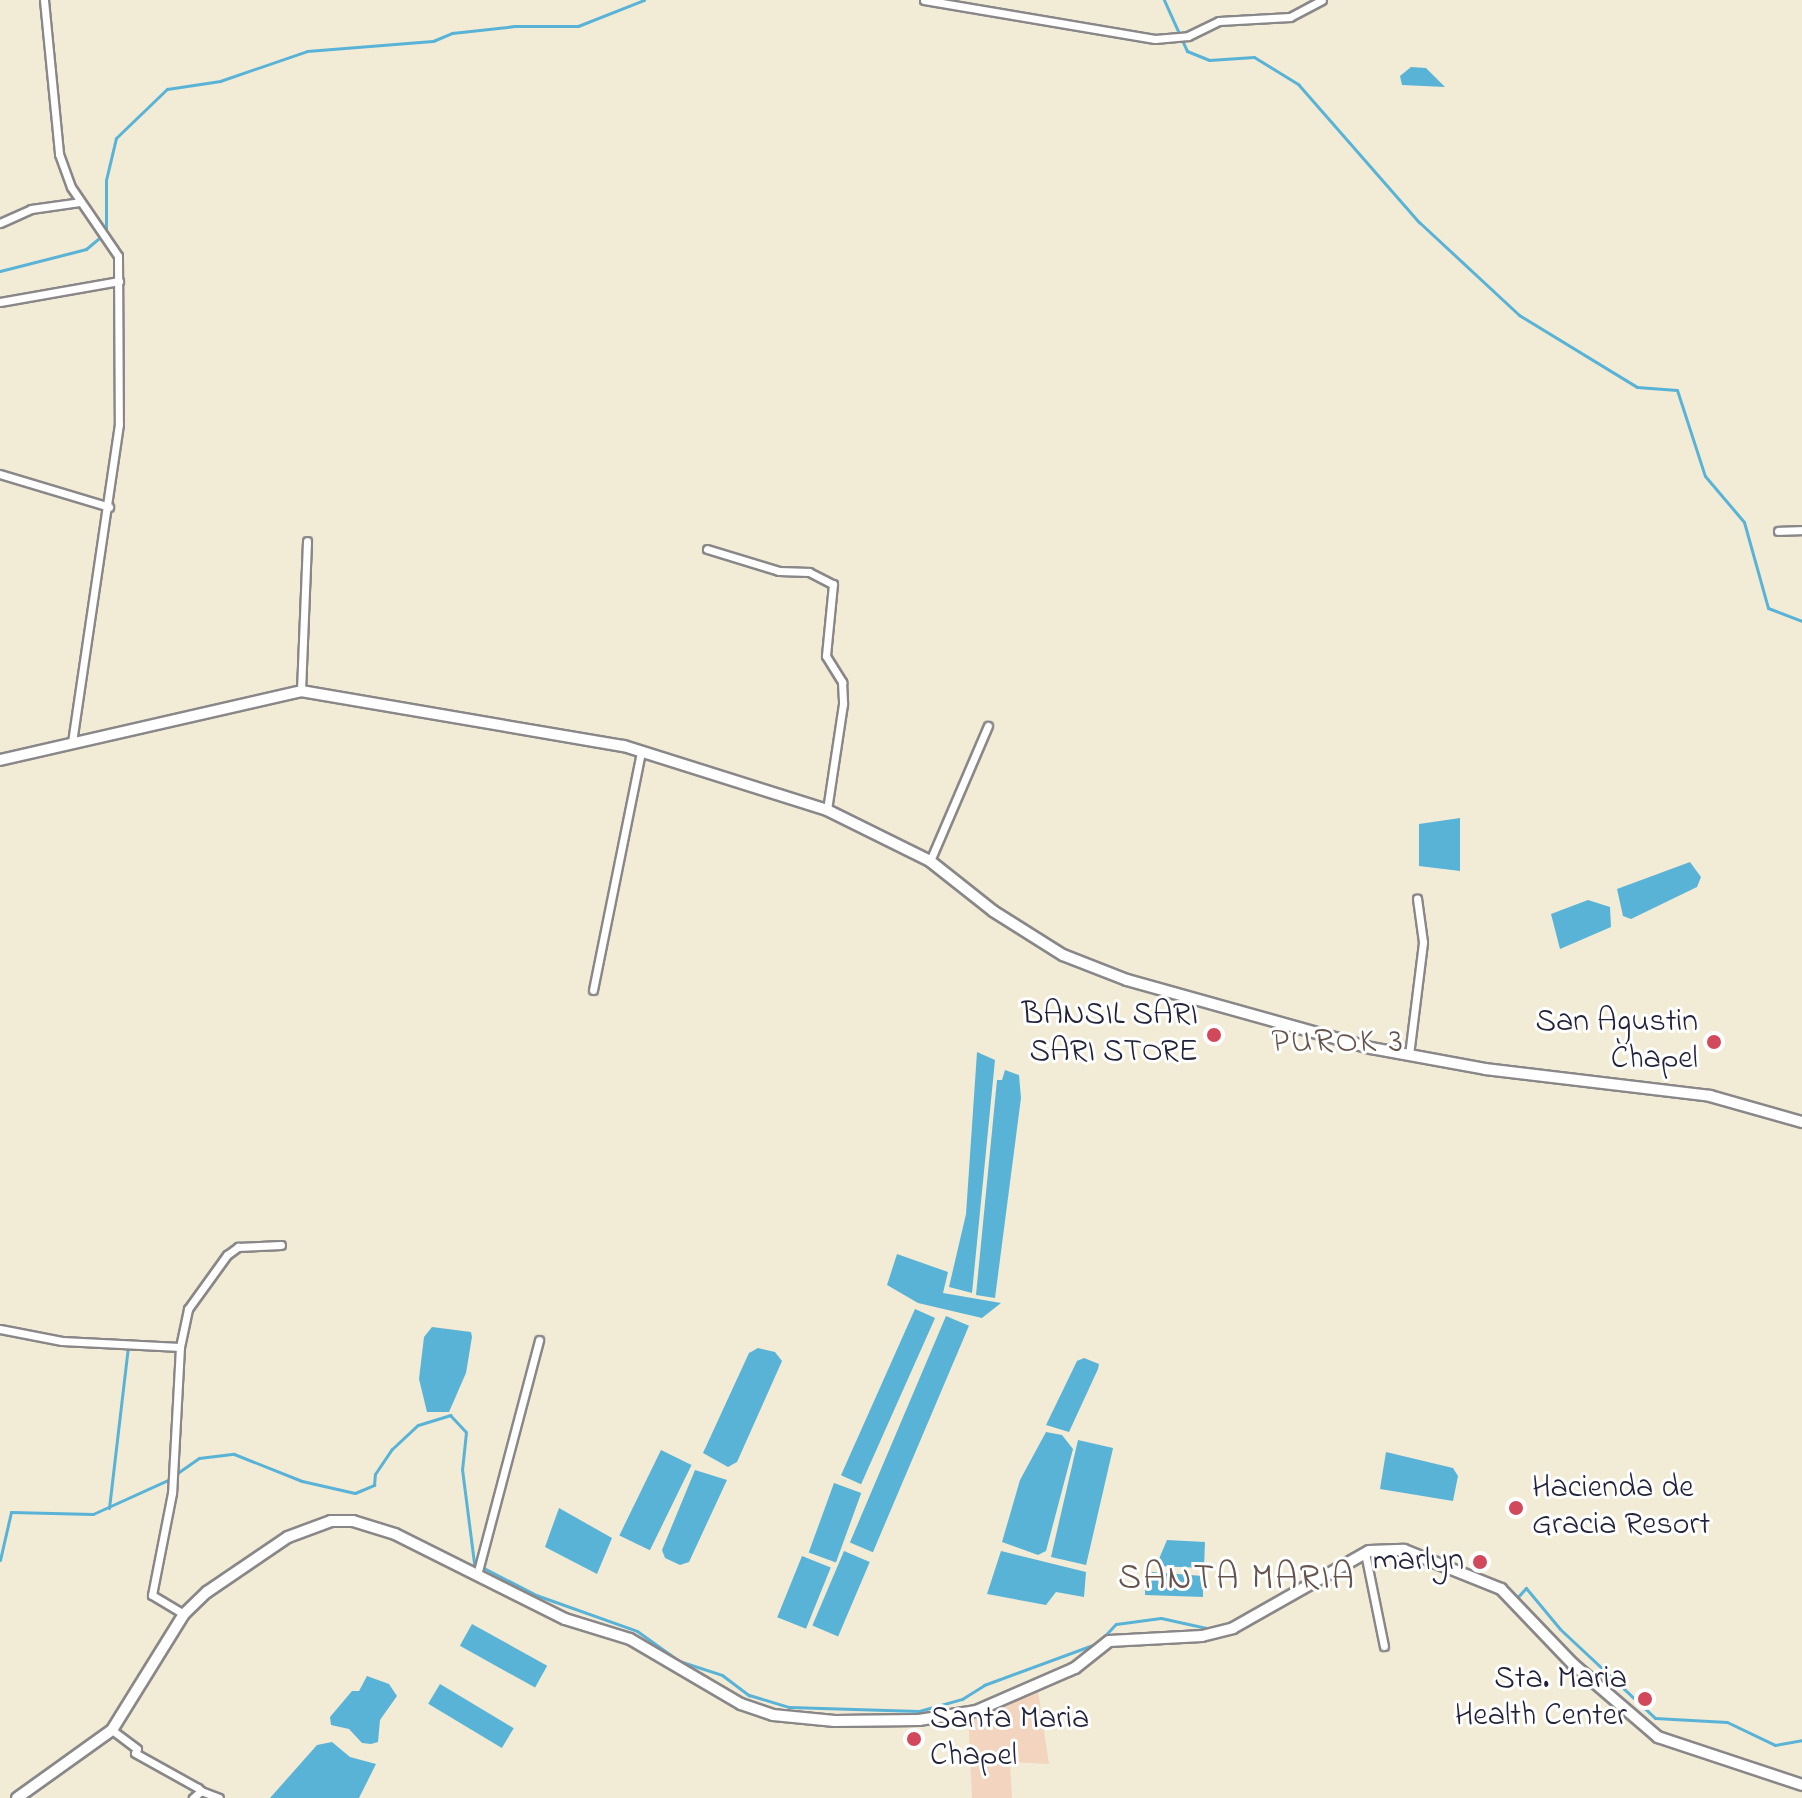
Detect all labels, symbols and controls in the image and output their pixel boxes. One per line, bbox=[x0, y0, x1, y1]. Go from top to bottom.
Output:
place label: BANSIL SARI SARI STORE bbox=[1022, 998, 1198, 1073]
place label: San Agustin Chapel bbox=[1536, 1005, 1698, 1080]
district label: PUROK 3 bbox=[1271, 1024, 1405, 1064]
marker: BANSIL SARI SARI STORE bbox=[1205, 1026, 1223, 1044]
marker: San Agustin Chapel bbox=[1705, 1033, 1723, 1051]
place label: Hacienda de Gracia Resort bbox=[1532, 1471, 1710, 1546]
marker: Hacienda de Gracia Resort bbox=[1507, 1499, 1525, 1517]
place label: marlyn bbox=[1373, 1543, 1464, 1581]
marker: marlyn bbox=[1471, 1553, 1489, 1571]
district label: SANTA MARIA bbox=[1118, 1558, 1356, 1602]
place label: Sta. Maria Health Center bbox=[1455, 1662, 1627, 1737]
marker: Sta. Maria Health Center bbox=[1634, 1688, 1656, 1710]
place label: Santa Maria Chapel bbox=[930, 1702, 1089, 1777]
marker: Santa Maria Chapel bbox=[905, 1730, 923, 1748]

